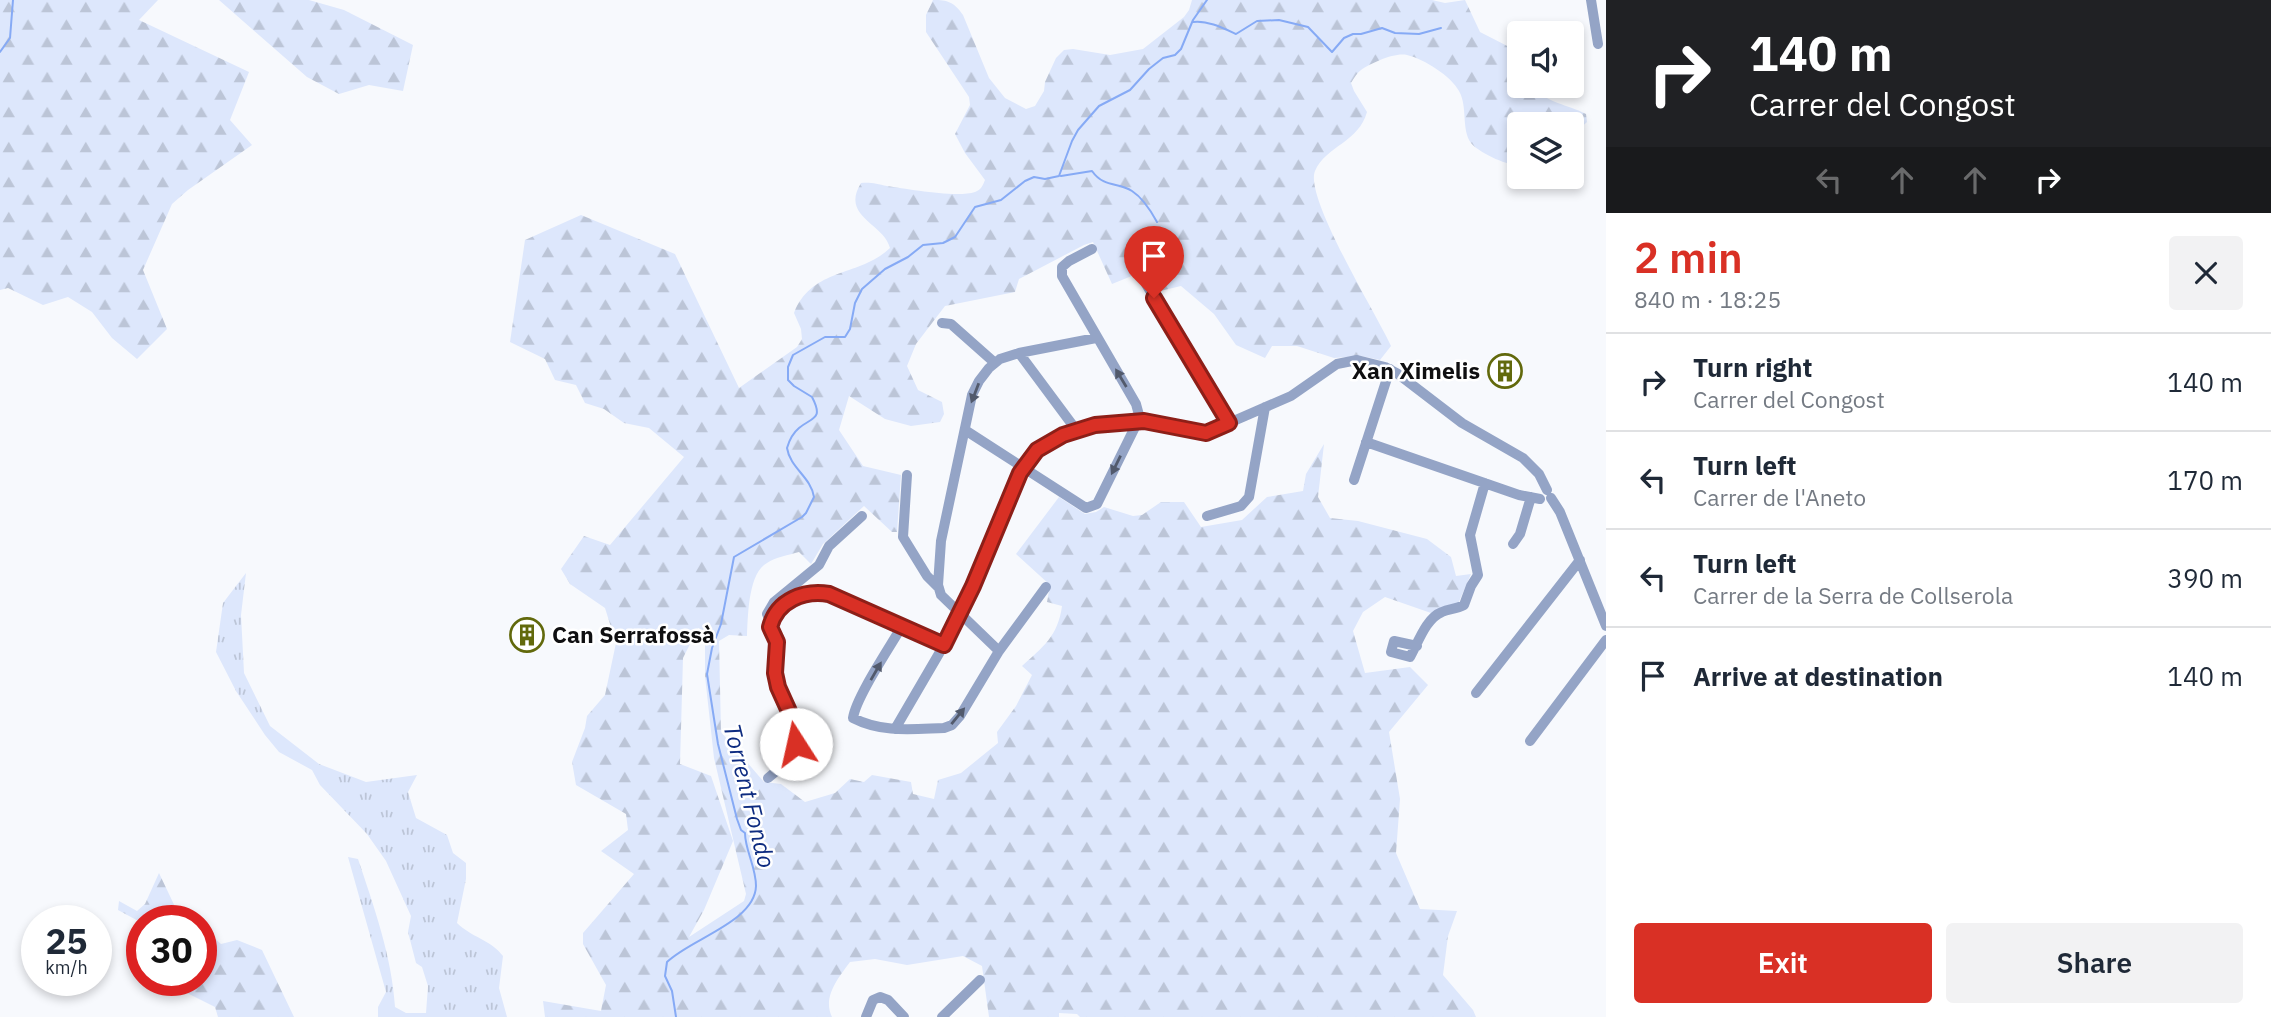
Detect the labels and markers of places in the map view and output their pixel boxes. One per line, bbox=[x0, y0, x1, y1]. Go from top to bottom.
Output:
pin bbox=[1124, 226, 1184, 298]
building icon: Xan Ximelis bbox=[1486, 352, 1524, 390]
place label: Xan Ximelis bbox=[1352, 355, 1480, 385]
building icon: Can Serrafossà bbox=[508, 616, 546, 654]
place label: Can Serrafossà bbox=[552, 619, 715, 649]

